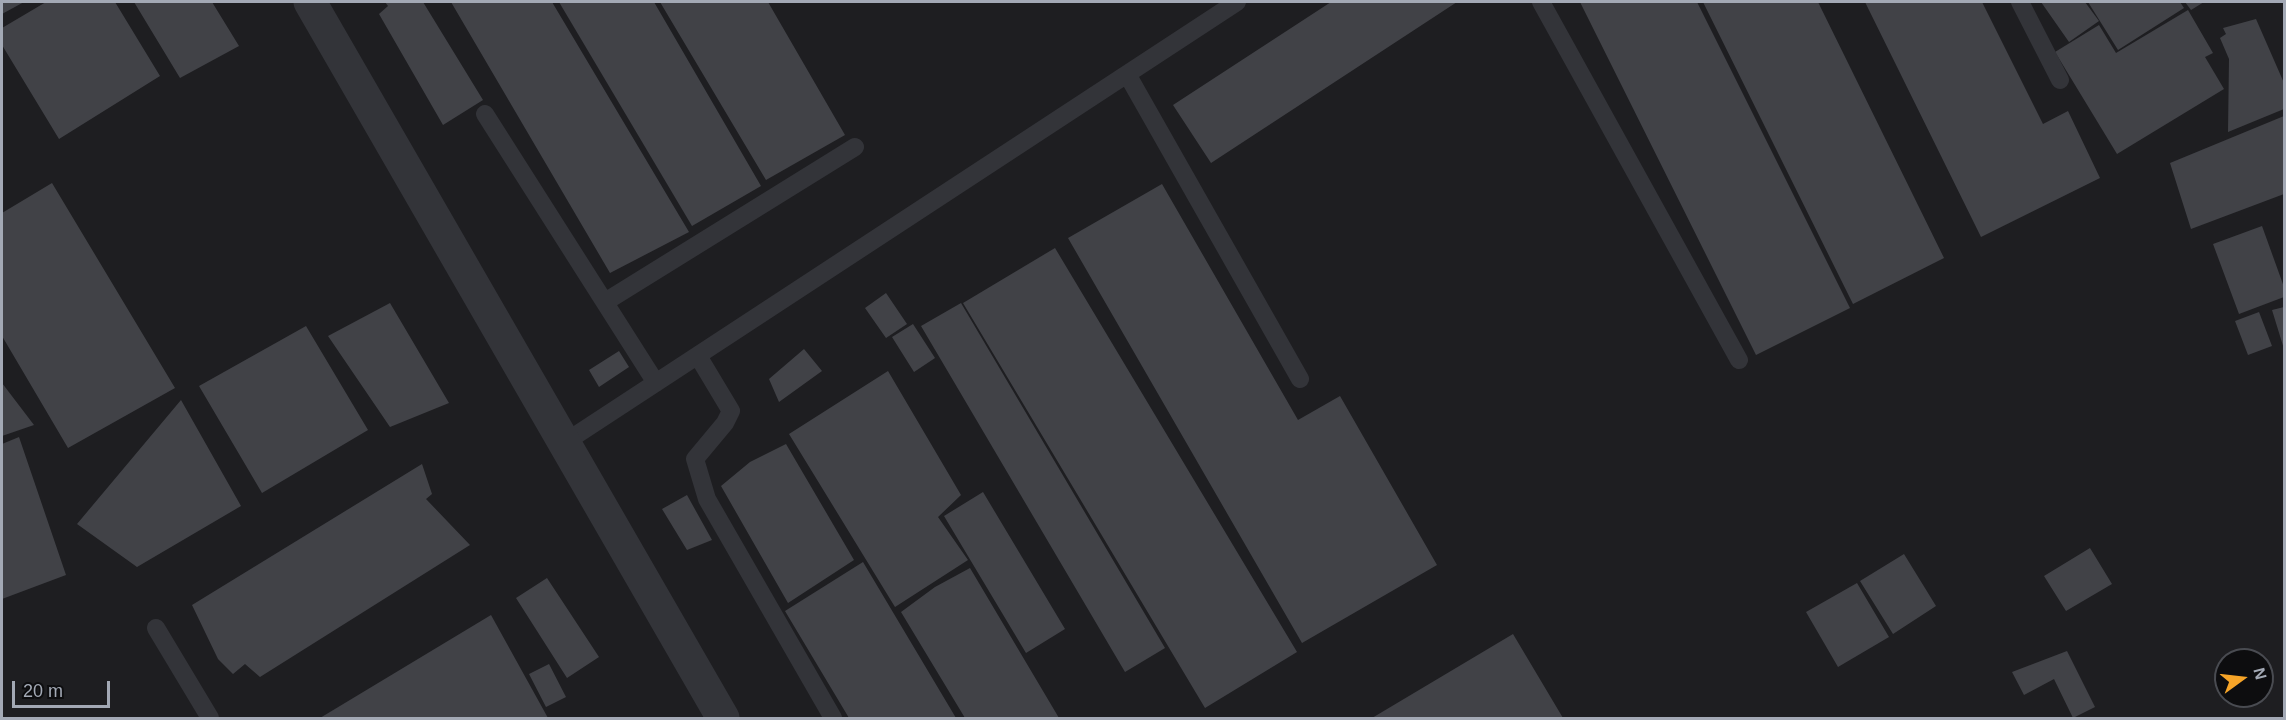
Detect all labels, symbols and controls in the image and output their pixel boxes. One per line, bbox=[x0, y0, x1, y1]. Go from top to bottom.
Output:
north arrow bbox=[2214, 648, 2274, 708]
text: N bbox=[2250, 666, 2270, 682]
scale bar bbox=[15, 669, 112, 707]
text: 20 m bbox=[23, 681, 63, 701]

